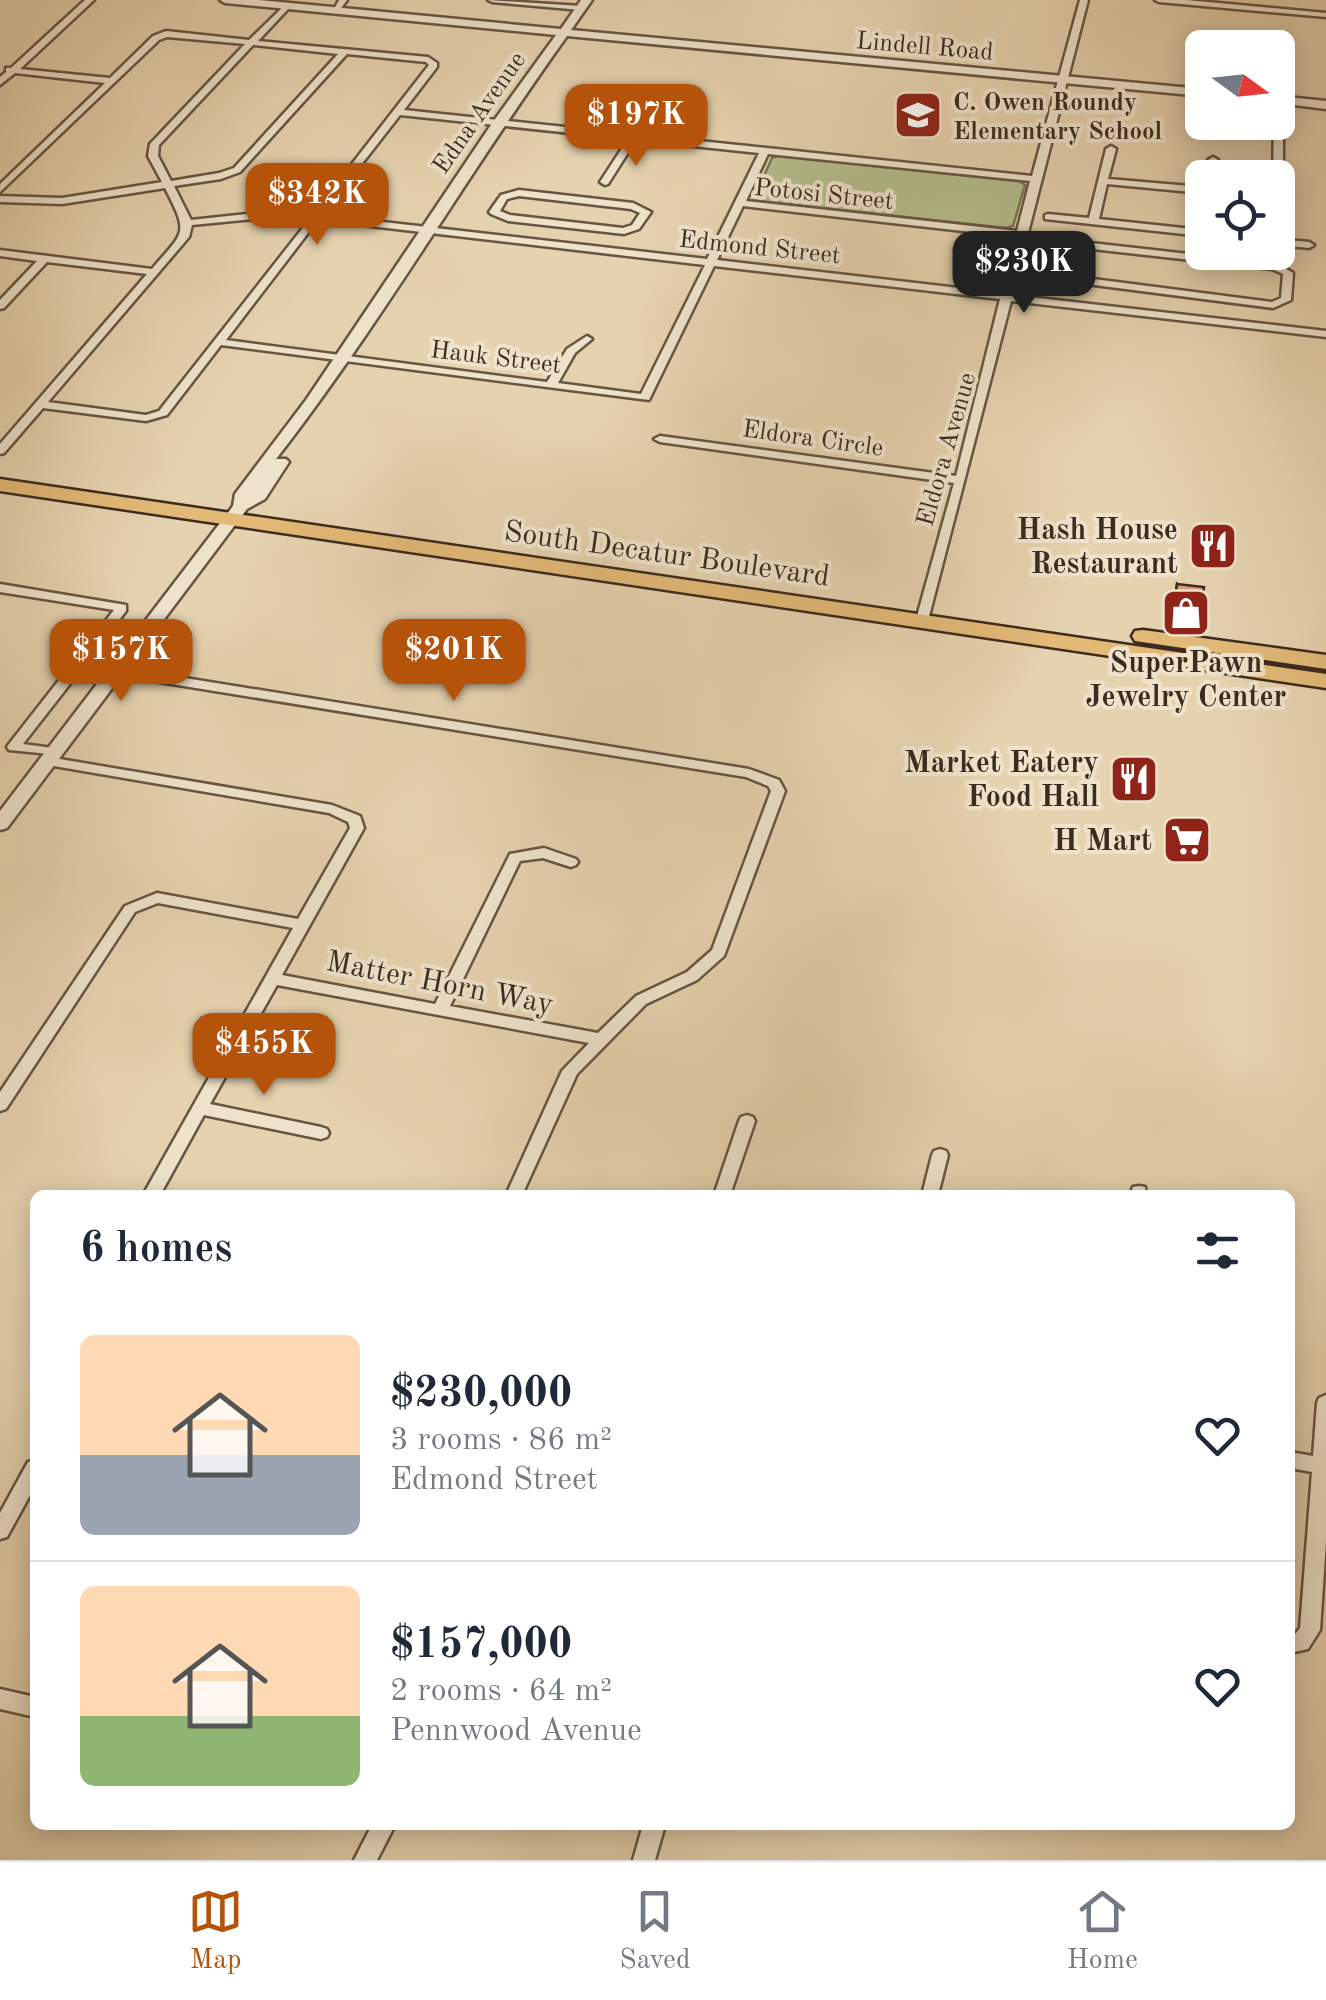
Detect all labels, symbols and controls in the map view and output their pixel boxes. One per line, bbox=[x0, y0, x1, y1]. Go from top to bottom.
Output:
street label: Lindell Road bbox=[855, 29, 994, 66]
north arrow bbox=[1185, 30, 1295, 140]
map controls bbox=[1185, 30, 1295, 270]
street label: Edna Avenue bbox=[429, 48, 531, 179]
pin: $197K bbox=[566, 84, 706, 169]
school or university icon: C. Owen Roundy Elementary School bbox=[892, 89, 944, 141]
place label: C. Owen Roundy Elementary School bbox=[953, 91, 1163, 145]
text: $197K bbox=[587, 100, 685, 132]
button: locate bbox=[1185, 160, 1295, 270]
pin: $342K bbox=[247, 163, 387, 248]
street label: Potosi Street bbox=[753, 176, 895, 215]
text: $342K bbox=[268, 179, 366, 211]
street label: Edmond Street bbox=[678, 228, 842, 269]
pin: $230K bbox=[954, 231, 1094, 316]
text: $230K bbox=[975, 247, 1073, 279]
street label: Hauk Street bbox=[429, 338, 563, 379]
street label: Eldora Avenue bbox=[914, 370, 981, 529]
street label: Eldora Circle bbox=[741, 417, 885, 462]
place label: Hash House Restaurant bbox=[1017, 516, 1178, 580]
street label: South Decatur Boulevard bbox=[502, 517, 831, 593]
restaurant icon: Hash House Restaurant bbox=[1187, 520, 1239, 572]
shop icon: SuperPawn Jewelry Center bbox=[1160, 587, 1212, 639]
pin: $157K bbox=[51, 619, 191, 704]
pin: $201K bbox=[384, 619, 524, 704]
text: $157K bbox=[72, 635, 170, 667]
text: $201K bbox=[405, 635, 503, 667]
place label: SuperPawn Jewelry Center bbox=[1085, 649, 1287, 713]
place label: Market Eatery Food Hall bbox=[904, 749, 1099, 813]
restaurant icon: Market Eatery Food Hall bbox=[1108, 753, 1160, 805]
supermarket icon: H Mart bbox=[1161, 814, 1213, 866]
place label: H Mart bbox=[1053, 827, 1152, 857]
street label: Matter Horn Way bbox=[323, 947, 556, 1021]
pin: $455K bbox=[194, 1013, 334, 1098]
text: $455K bbox=[215, 1029, 313, 1061]
icon: filters bbox=[1190, 1223, 1245, 1278]
text: 6 homes bbox=[80, 1229, 232, 1271]
text: $230,000 bbox=[390, 1374, 572, 1416]
icon: home bbox=[160, 1375, 280, 1495]
icon: heart bbox=[1190, 1408, 1245, 1463]
text: 3 rooms · 86 m² bbox=[390, 1425, 612, 1457]
text: Edmond Street bbox=[390, 1465, 598, 1497]
text: $157,000 bbox=[390, 1625, 572, 1667]
icon: home bbox=[160, 1626, 280, 1746]
icon: heart bbox=[1190, 1659, 1245, 1714]
text: 2 rooms · 64 m² bbox=[390, 1676, 612, 1708]
text: Pennwood Avenue bbox=[390, 1716, 642, 1748]
tab: Map bbox=[188, 1884, 243, 1979]
tab: Saved bbox=[619, 1884, 691, 1979]
tab: Home bbox=[1067, 1884, 1138, 1979]

